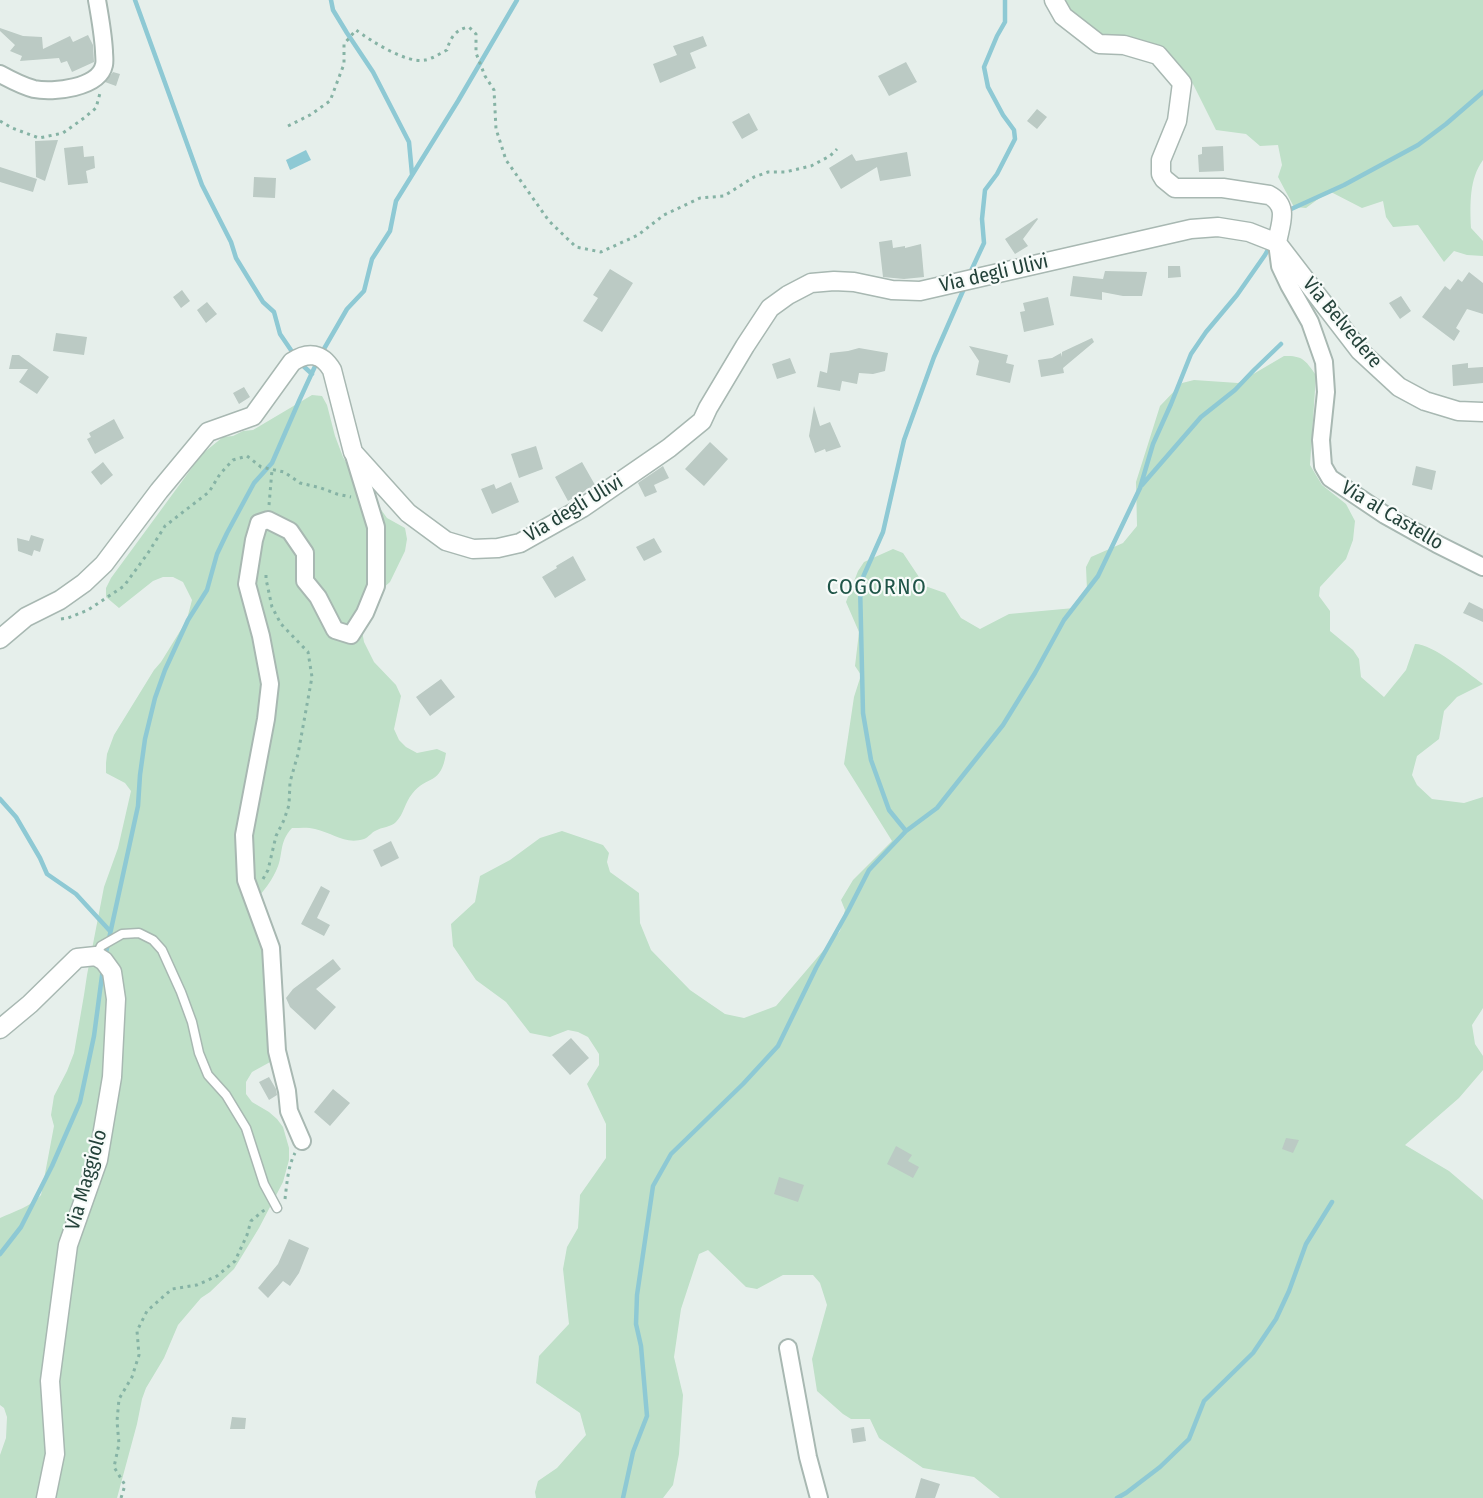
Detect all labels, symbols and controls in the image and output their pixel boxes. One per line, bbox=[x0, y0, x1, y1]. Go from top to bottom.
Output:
street label: Via degli Ulivi bbox=[937, 250, 1051, 298]
street label: Via Belvedere bbox=[1297, 273, 1387, 373]
street label: Via degli Ulivi bbox=[520, 470, 628, 548]
street label: Via al Castello bbox=[1337, 476, 1447, 556]
district label: COGORNO bbox=[827, 575, 927, 601]
street label: Via Maggiolo bbox=[61, 1127, 113, 1233]

